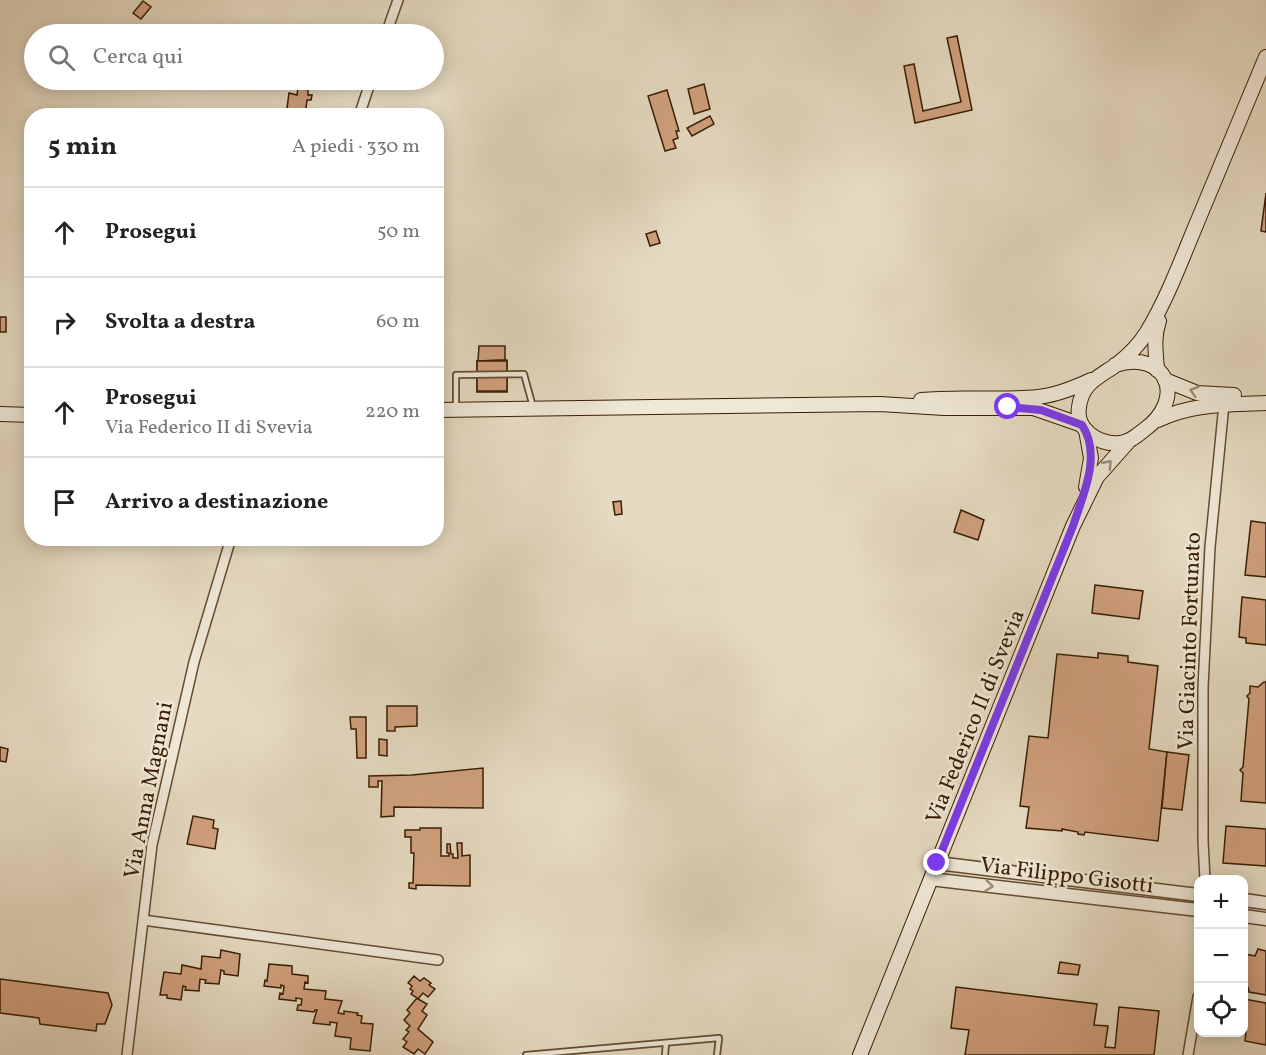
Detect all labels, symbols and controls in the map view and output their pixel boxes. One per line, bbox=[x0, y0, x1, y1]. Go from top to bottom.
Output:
search box bbox=[24, 24, 444, 90]
icon: search bbox=[45, 41, 78, 74]
text: Cerca qui bbox=[93, 42, 183, 73]
text: 5 min bbox=[48, 129, 117, 165]
text: A piedi · 330 m bbox=[292, 133, 420, 161]
icon: ahead bbox=[48, 216, 81, 249]
text: Prosegui bbox=[105, 217, 197, 248]
text: 50 m bbox=[377, 218, 420, 246]
icon: right bbox=[48, 306, 81, 339]
text: Svolta a destra bbox=[105, 307, 256, 338]
text: 60 m bbox=[376, 308, 420, 336]
text: Prosegui bbox=[105, 383, 197, 414]
one-way arrow bbox=[1189, 386, 1200, 398]
route start bbox=[994, 393, 1020, 419]
icon: ahead bbox=[48, 396, 81, 429]
text: 220 m bbox=[365, 398, 420, 426]
text: Via Federico II di Svevia bbox=[105, 414, 313, 442]
one-way arrow bbox=[1101, 460, 1112, 471]
icon: arrive bbox=[48, 486, 81, 519]
text: Arrivo a destinazione bbox=[105, 487, 328, 518]
street label: Via Giacinto Fortunato bbox=[1171, 532, 1210, 751]
street label: Via Federico II di Svevia bbox=[919, 605, 1034, 829]
street label: Via Anna Magnani bbox=[117, 699, 182, 882]
route end bbox=[923, 849, 949, 875]
street label: Via Filippo Gisotti bbox=[978, 850, 1155, 902]
map controls bbox=[1194, 875, 1248, 1037]
button: + bbox=[1194, 875, 1248, 929]
one-way arrow bbox=[984, 879, 993, 892]
button: − bbox=[1194, 929, 1248, 983]
button: locate bbox=[1194, 983, 1248, 1037]

